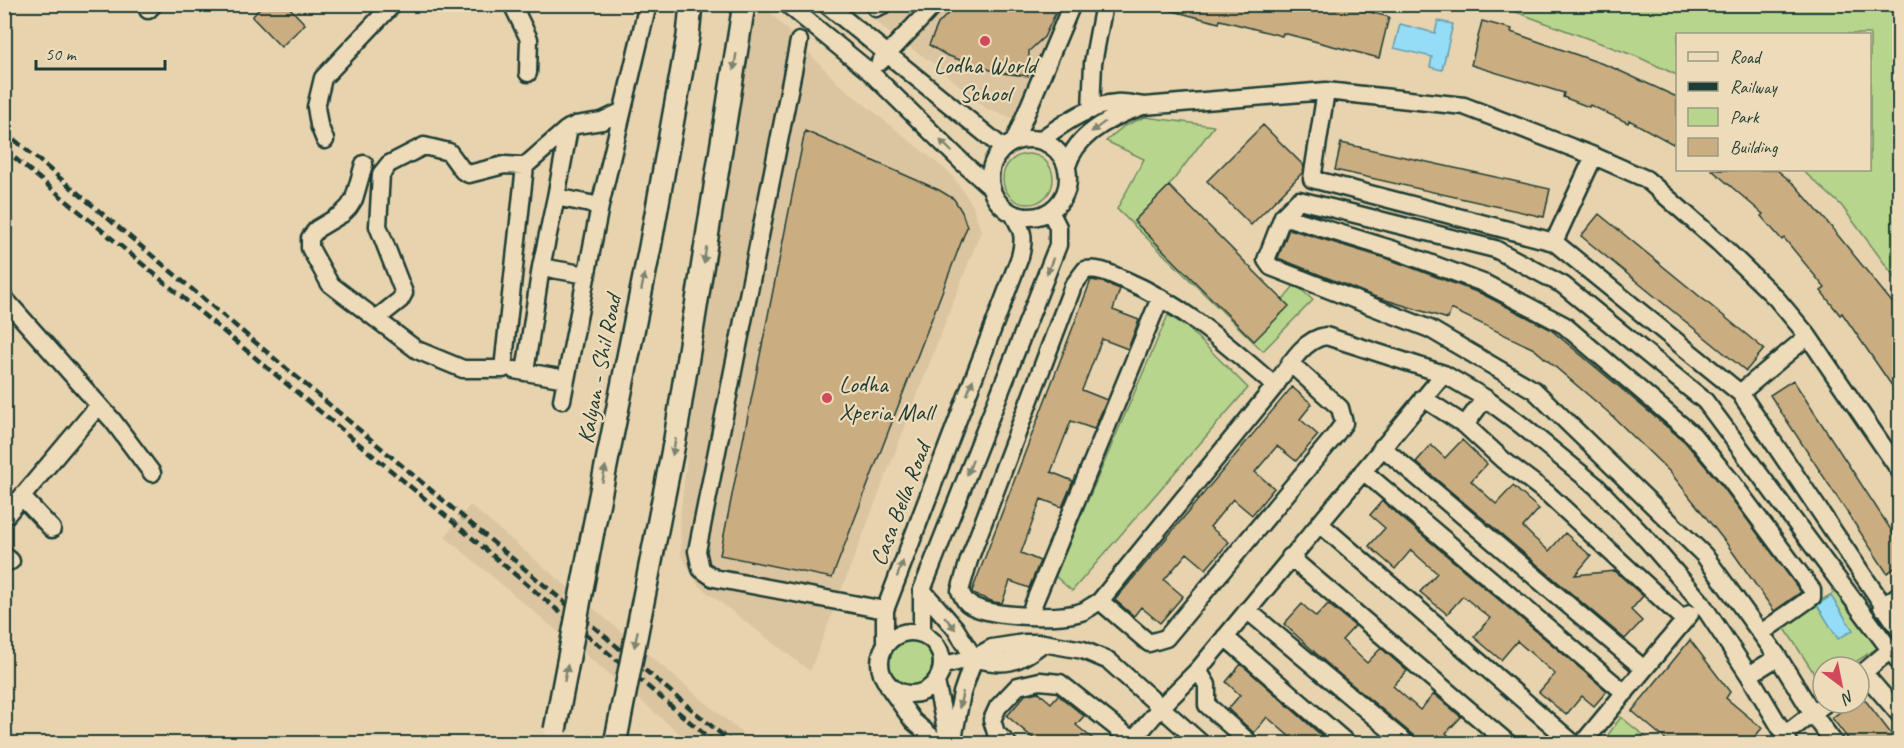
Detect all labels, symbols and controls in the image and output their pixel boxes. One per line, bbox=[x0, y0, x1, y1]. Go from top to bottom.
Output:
scale bar bbox=[36, 33, 165, 71]
legend bbox=[1676, 33, 1871, 171]
marker: Lodha World School bbox=[978, 34, 992, 48]
text: 50 m bbox=[45, 43, 78, 65]
text: Road bbox=[1730, 46, 1763, 68]
place label: Lodha World School bbox=[934, 50, 1040, 108]
one-way arrow bbox=[731, 53, 740, 72]
text: Railway bbox=[1730, 76, 1778, 98]
text: Park bbox=[1730, 106, 1760, 128]
one-way arrow bbox=[1091, 121, 1106, 133]
text: Building bbox=[1730, 136, 1779, 158]
one-way arrow bbox=[940, 140, 954, 154]
one-way arrow bbox=[700, 245, 709, 264]
one-way arrow bbox=[1044, 258, 1054, 276]
one-way arrow bbox=[639, 273, 648, 292]
street label: Kalyan - Shil Road bbox=[570, 289, 629, 446]
place label: Lodha Xperia Mall bbox=[839, 369, 937, 427]
one-way arrow bbox=[966, 378, 976, 396]
marker: Lodha Xperia Mall bbox=[820, 391, 834, 405]
street label: Casa Bella Road bbox=[863, 435, 938, 570]
one-way arrow bbox=[669, 438, 678, 457]
one-way arrow bbox=[965, 459, 975, 477]
one-way arrow bbox=[600, 464, 609, 483]
one-way arrow bbox=[896, 560, 905, 578]
one-way arrow bbox=[944, 615, 957, 631]
one-way arrow bbox=[631, 629, 640, 648]
north arrow bbox=[1811, 655, 1871, 715]
one-way arrow bbox=[561, 663, 570, 682]
text: N bbox=[1836, 686, 1858, 710]
one-way arrow bbox=[956, 691, 965, 710]

